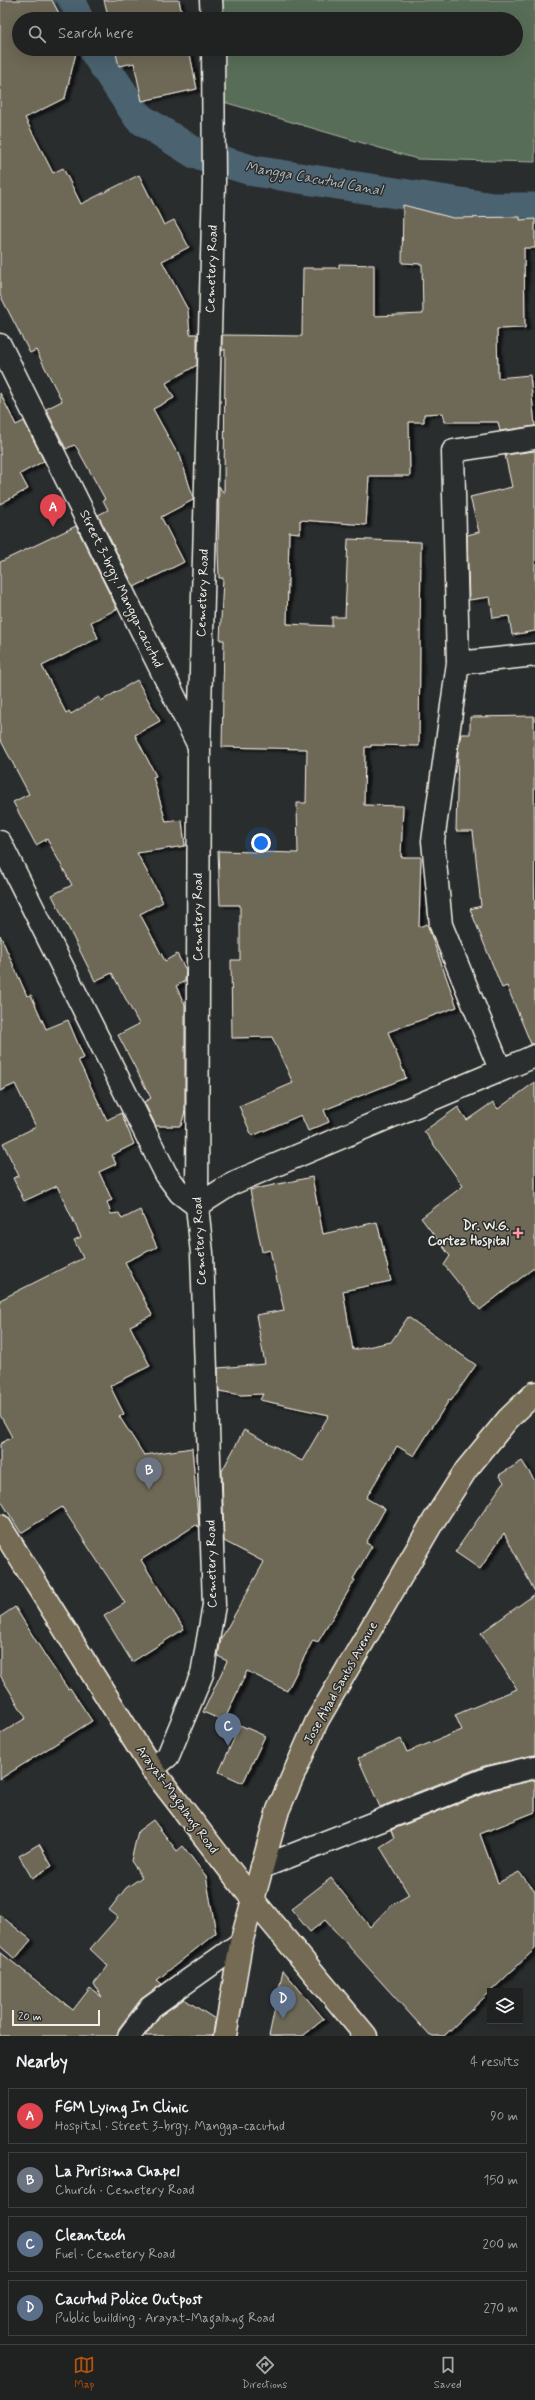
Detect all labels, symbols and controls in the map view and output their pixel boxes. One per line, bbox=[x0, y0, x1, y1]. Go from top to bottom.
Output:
search box bbox=[12, 12, 523, 56]
icon: search bbox=[26, 23, 48, 45]
text: Search here bbox=[58, 24, 134, 44]
water label: Mangga Cacutud Canal bbox=[244, 158, 386, 202]
street label: Cemetery Road bbox=[202, 225, 222, 313]
pin: A bbox=[40, 494, 66, 527]
street label: Street 3-brgy. Mangga-cacutud bbox=[74, 507, 167, 671]
street label: Cemetery Road bbox=[193, 549, 213, 637]
your location bbox=[251, 833, 271, 853]
street label: Cemetery Road bbox=[190, 873, 207, 961]
street label: Cemetery Road bbox=[189, 1196, 211, 1286]
place label: Dr. W.G. Cortez Hospital bbox=[428, 1218, 509, 1250]
marker: Dr. W.G. Cortez Hospital bbox=[512, 1227, 524, 1239]
pin: B bbox=[136, 1457, 162, 1490]
street label: Cemetery Road bbox=[203, 1520, 221, 1608]
street label: Jose Abad Santos Avenue bbox=[300, 1619, 382, 1747]
pin: C bbox=[215, 1713, 241, 1746]
street label: Arayat-Magalang Road bbox=[130, 1743, 222, 1859]
pin: D bbox=[270, 1986, 296, 2019]
map controls bbox=[487, 1988, 523, 2024]
button: layers bbox=[487, 1988, 523, 2024]
scale bar bbox=[12, 2008, 100, 2027]
text: 20 m bbox=[18, 2010, 41, 2024]
text: Nearby bbox=[16, 2051, 68, 2073]
text: 4 results bbox=[470, 2054, 519, 2071]
text: FGM Lying In Clinic bbox=[55, 2098, 189, 2118]
text: A bbox=[26, 2108, 34, 2125]
text: 90 m bbox=[490, 2108, 518, 2125]
text: Hospital · Street 3-brgy. Mangga-cacutud bbox=[55, 2118, 285, 2135]
text: La Purisima Chapel bbox=[55, 2162, 179, 2182]
text: B bbox=[26, 2172, 34, 2189]
text: 150 m bbox=[484, 2172, 518, 2189]
text: Church · Cemetery Road bbox=[55, 2182, 194, 2199]
text: Cleantech bbox=[55, 2226, 126, 2246]
text: C bbox=[25, 2236, 35, 2253]
text: 200 m bbox=[483, 2236, 518, 2253]
text: Fuel · Cemetery Road bbox=[55, 2246, 175, 2263]
text: Cacutud Police Outpost bbox=[55, 2290, 202, 2310]
text: D bbox=[26, 2300, 34, 2317]
text: 270 m bbox=[483, 2300, 518, 2317]
text: Public building · Arayat-Magalang Road bbox=[55, 2310, 275, 2327]
tab: Map bbox=[73, 2354, 95, 2392]
tab: Directions bbox=[242, 2354, 287, 2392]
tab: Saved bbox=[434, 2354, 462, 2392]

